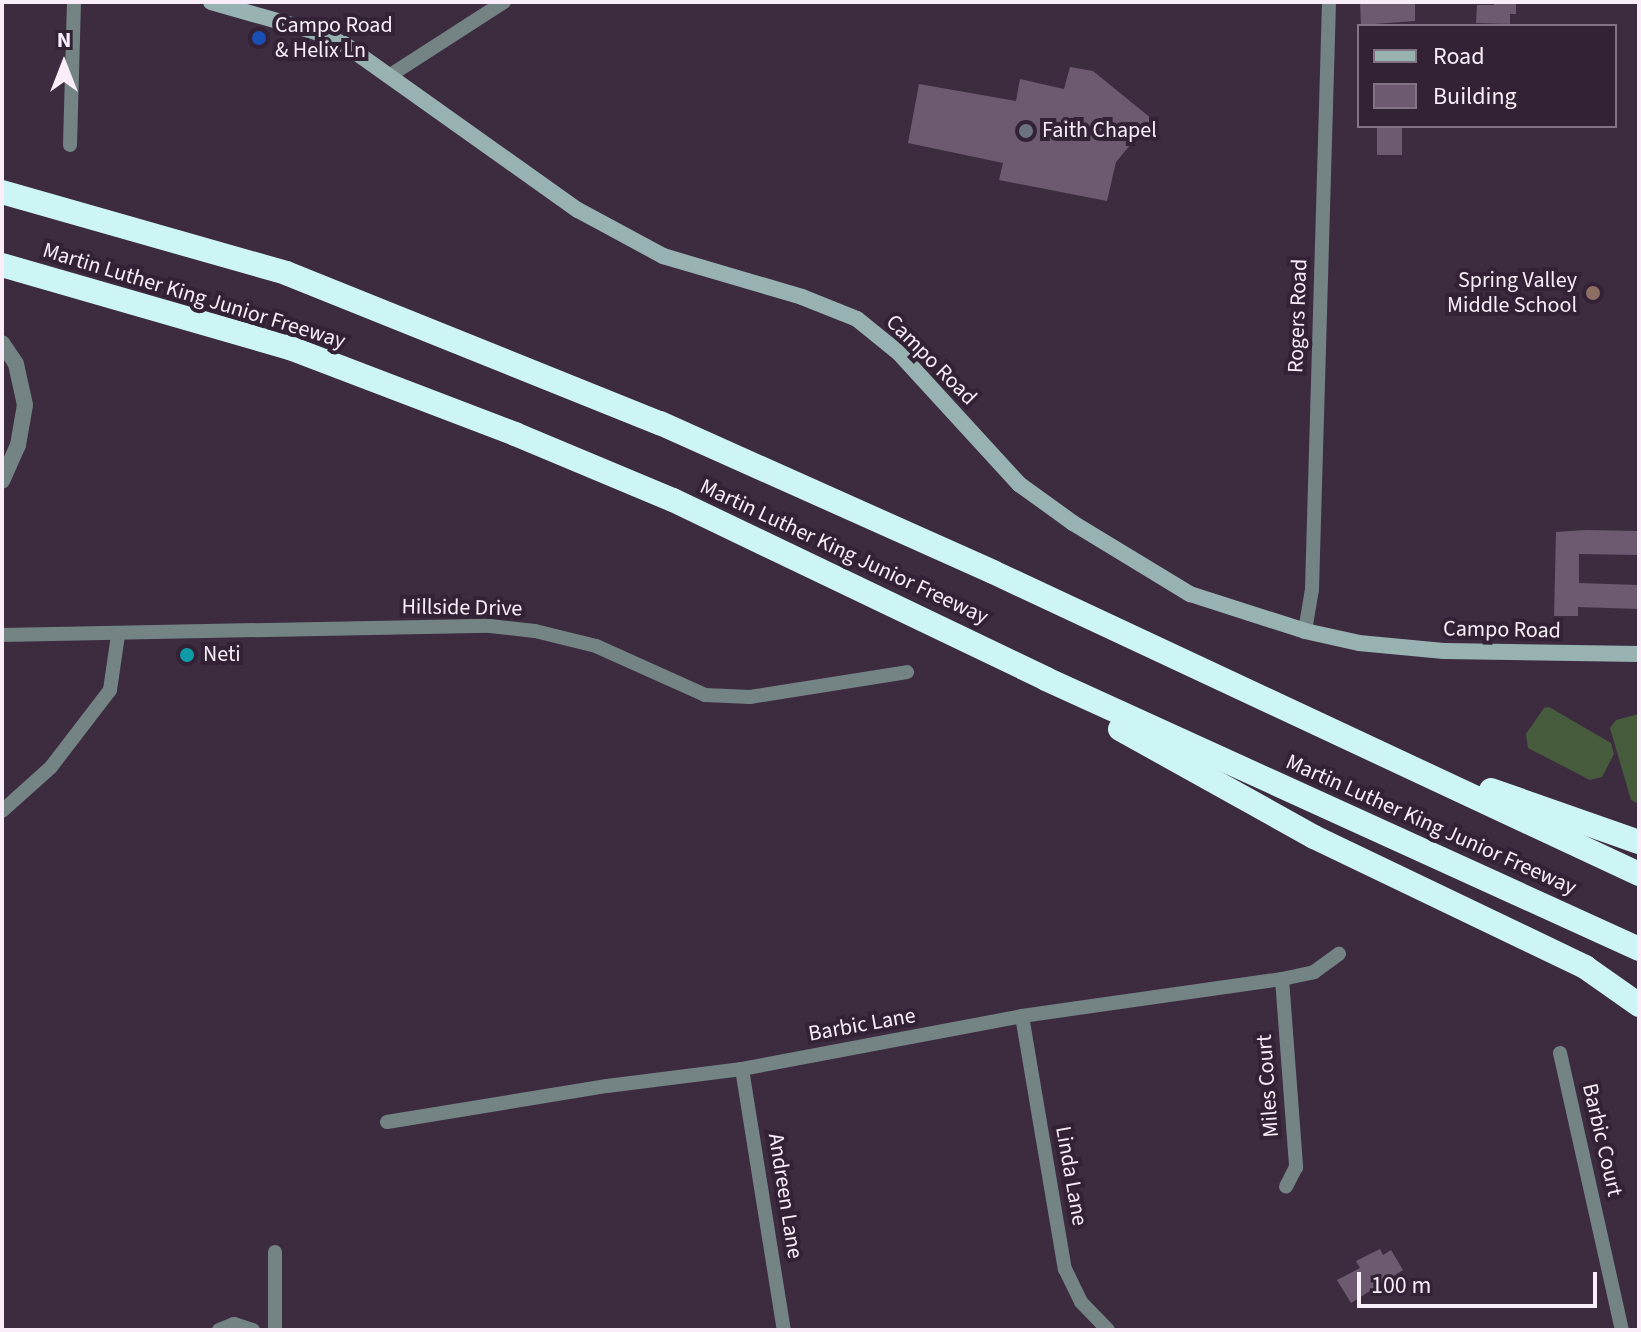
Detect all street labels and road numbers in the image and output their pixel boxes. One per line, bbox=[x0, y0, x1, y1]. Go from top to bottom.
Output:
street label: Martin Luther King Junior Freeway bbox=[39, 237, 349, 355]
street label: Rogers Road bbox=[1283, 258, 1313, 374]
street label: Campo Road bbox=[880, 309, 982, 411]
street label: Martin Luther King Junior Freeway bbox=[696, 473, 992, 631]
street label: Hillside Drive bbox=[401, 594, 523, 622]
street label: Campo Road bbox=[1443, 616, 1561, 644]
street label: Martin Luther King Junior Freeway bbox=[1282, 749, 1580, 901]
street label: Barbic Lane bbox=[806, 1003, 918, 1047]
street label: Miles Court bbox=[1251, 1034, 1285, 1138]
street label: Barbic Court bbox=[1576, 1081, 1628, 1199]
street label: Linda Lane bbox=[1049, 1124, 1093, 1228]
street label: Andreen Lane bbox=[762, 1131, 808, 1261]

